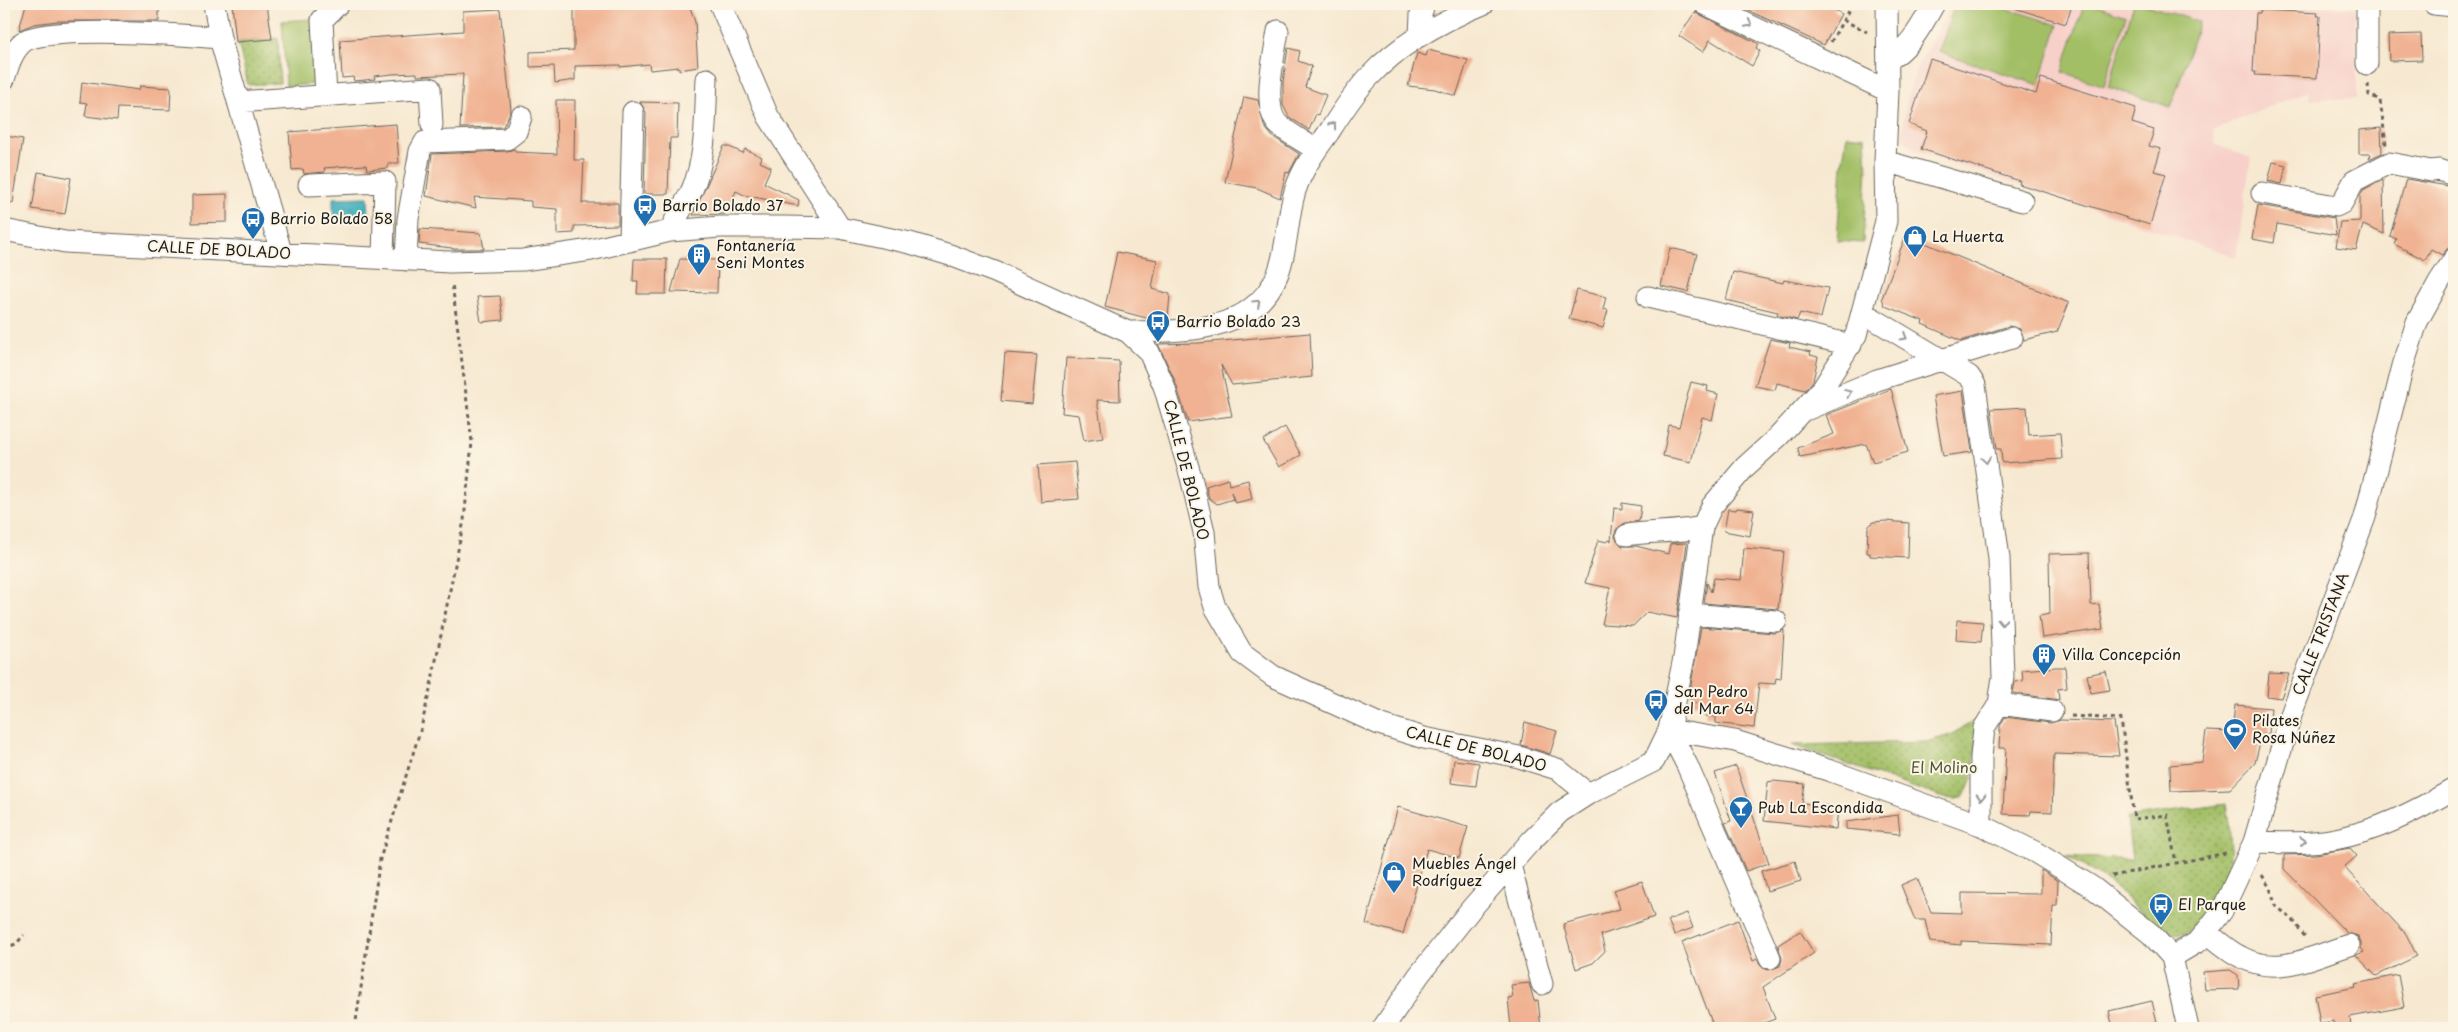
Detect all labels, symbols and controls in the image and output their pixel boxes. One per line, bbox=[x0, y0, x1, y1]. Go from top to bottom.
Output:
one-way arrow bbox=[1744, 18, 1753, 28]
one-way arrow bbox=[1327, 121, 1336, 131]
bus stop icon: Barrio Bolado 37 bbox=[632, 193, 658, 227]
place label: Barrio Bolado 37 bbox=[662, 193, 783, 216]
bus stop icon: Barrio Bolado 58 bbox=[240, 206, 266, 240]
place label: Barrio Bolado 58 bbox=[270, 206, 393, 229]
shop icon: La Huerta bbox=[1902, 224, 1928, 258]
place label: La Huerta bbox=[1932, 224, 2004, 247]
street label: CALLE DE BOLADO bbox=[146, 233, 292, 264]
place label: Fontanería Seni Montes bbox=[716, 233, 805, 273]
building icon: Fontanería Seni Montes bbox=[686, 242, 712, 276]
one-way arrow bbox=[1252, 300, 1261, 309]
bus stop icon: Barrio Bolado 23 bbox=[1145, 309, 1171, 343]
place label: Barrio Bolado 23 bbox=[1176, 309, 1301, 332]
one-way arrow bbox=[1898, 331, 1907, 341]
one-way arrow bbox=[1843, 388, 1852, 399]
street label: CALLE DE BOLADO bbox=[1159, 397, 1216, 542]
one-way arrow bbox=[1981, 456, 1991, 464]
street label: CALLE TRISTANA bbox=[2286, 569, 2354, 698]
one-way arrow bbox=[1997, 618, 2007, 626]
building icon: Villa Concepción bbox=[2031, 642, 2057, 676]
place label: Villa Concepción bbox=[2062, 642, 2181, 665]
place label: San Pedro del Mar 64 bbox=[1674, 679, 1754, 719]
bus stop icon: San Pedro del Mar 64 bbox=[1643, 688, 1669, 722]
place label: Pilates Rosa Núñez bbox=[2252, 708, 2335, 748]
sports icon: Pilates Rosa Núñez bbox=[2222, 717, 2248, 751]
street label: CALLE DE BOLADO bbox=[1404, 719, 1549, 776]
park label: El Molino bbox=[1911, 755, 1977, 778]
one-way arrow bbox=[1976, 793, 1986, 801]
bar icon: Pub La Escondida bbox=[1728, 795, 1754, 829]
place label: Pub La Escondida bbox=[1758, 795, 1884, 818]
one-way arrow bbox=[2299, 836, 2307, 847]
place label: Muebles Ángel Rodríguez bbox=[1412, 851, 1516, 891]
shop icon: Muebles Ángel Rodríguez bbox=[1381, 860, 1407, 894]
bus stop icon: El Parque bbox=[2148, 892, 2174, 926]
place label: El Parque bbox=[2178, 892, 2246, 915]

